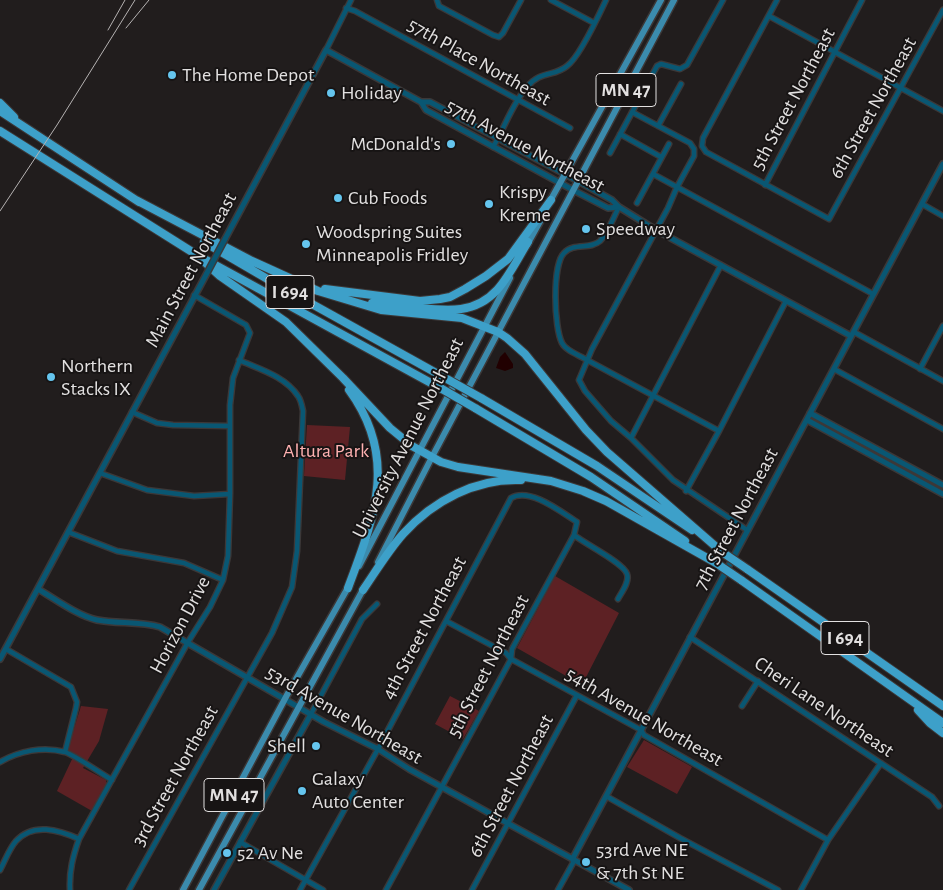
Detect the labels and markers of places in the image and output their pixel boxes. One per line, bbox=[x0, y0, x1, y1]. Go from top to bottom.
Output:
place label: The Home Depot bbox=[182, 63, 314, 87]
marker: The Home Depot bbox=[166, 69, 178, 81]
place label: Holiday bbox=[341, 81, 402, 105]
marker: Holiday bbox=[325, 87, 337, 99]
place label: McDonald's bbox=[350, 132, 441, 156]
marker: McDonald's bbox=[445, 138, 457, 150]
place label: Krispy Kreme bbox=[499, 180, 551, 227]
place label: Cub Foods bbox=[348, 186, 427, 210]
marker: Cub Foods bbox=[332, 192, 344, 204]
marker: Krispy Kreme bbox=[483, 198, 495, 210]
place label: Speedway bbox=[596, 217, 675, 241]
place label: Woodspring Suites Minneapolis Fridley bbox=[316, 220, 468, 267]
marker: Speedway bbox=[580, 223, 592, 235]
marker: Woodspring Suites Minneapolis Fridley bbox=[300, 238, 312, 250]
place label: Northern Stacks IX bbox=[61, 354, 133, 401]
marker: Northern Stacks IX bbox=[45, 371, 57, 383]
place label: Shell bbox=[267, 734, 306, 758]
marker: Shell bbox=[310, 740, 322, 752]
place label: Galaxy Auto Center bbox=[312, 767, 404, 814]
marker: Galaxy Auto Center bbox=[296, 785, 308, 797]
place label: 53rd Ave NE & 7th St NE bbox=[596, 838, 688, 885]
place label: 52 Av Ne bbox=[237, 841, 303, 865]
marker: 52 Av Ne bbox=[221, 847, 233, 859]
marker: 53rd Ave NE & 7th St NE bbox=[580, 856, 592, 868]

